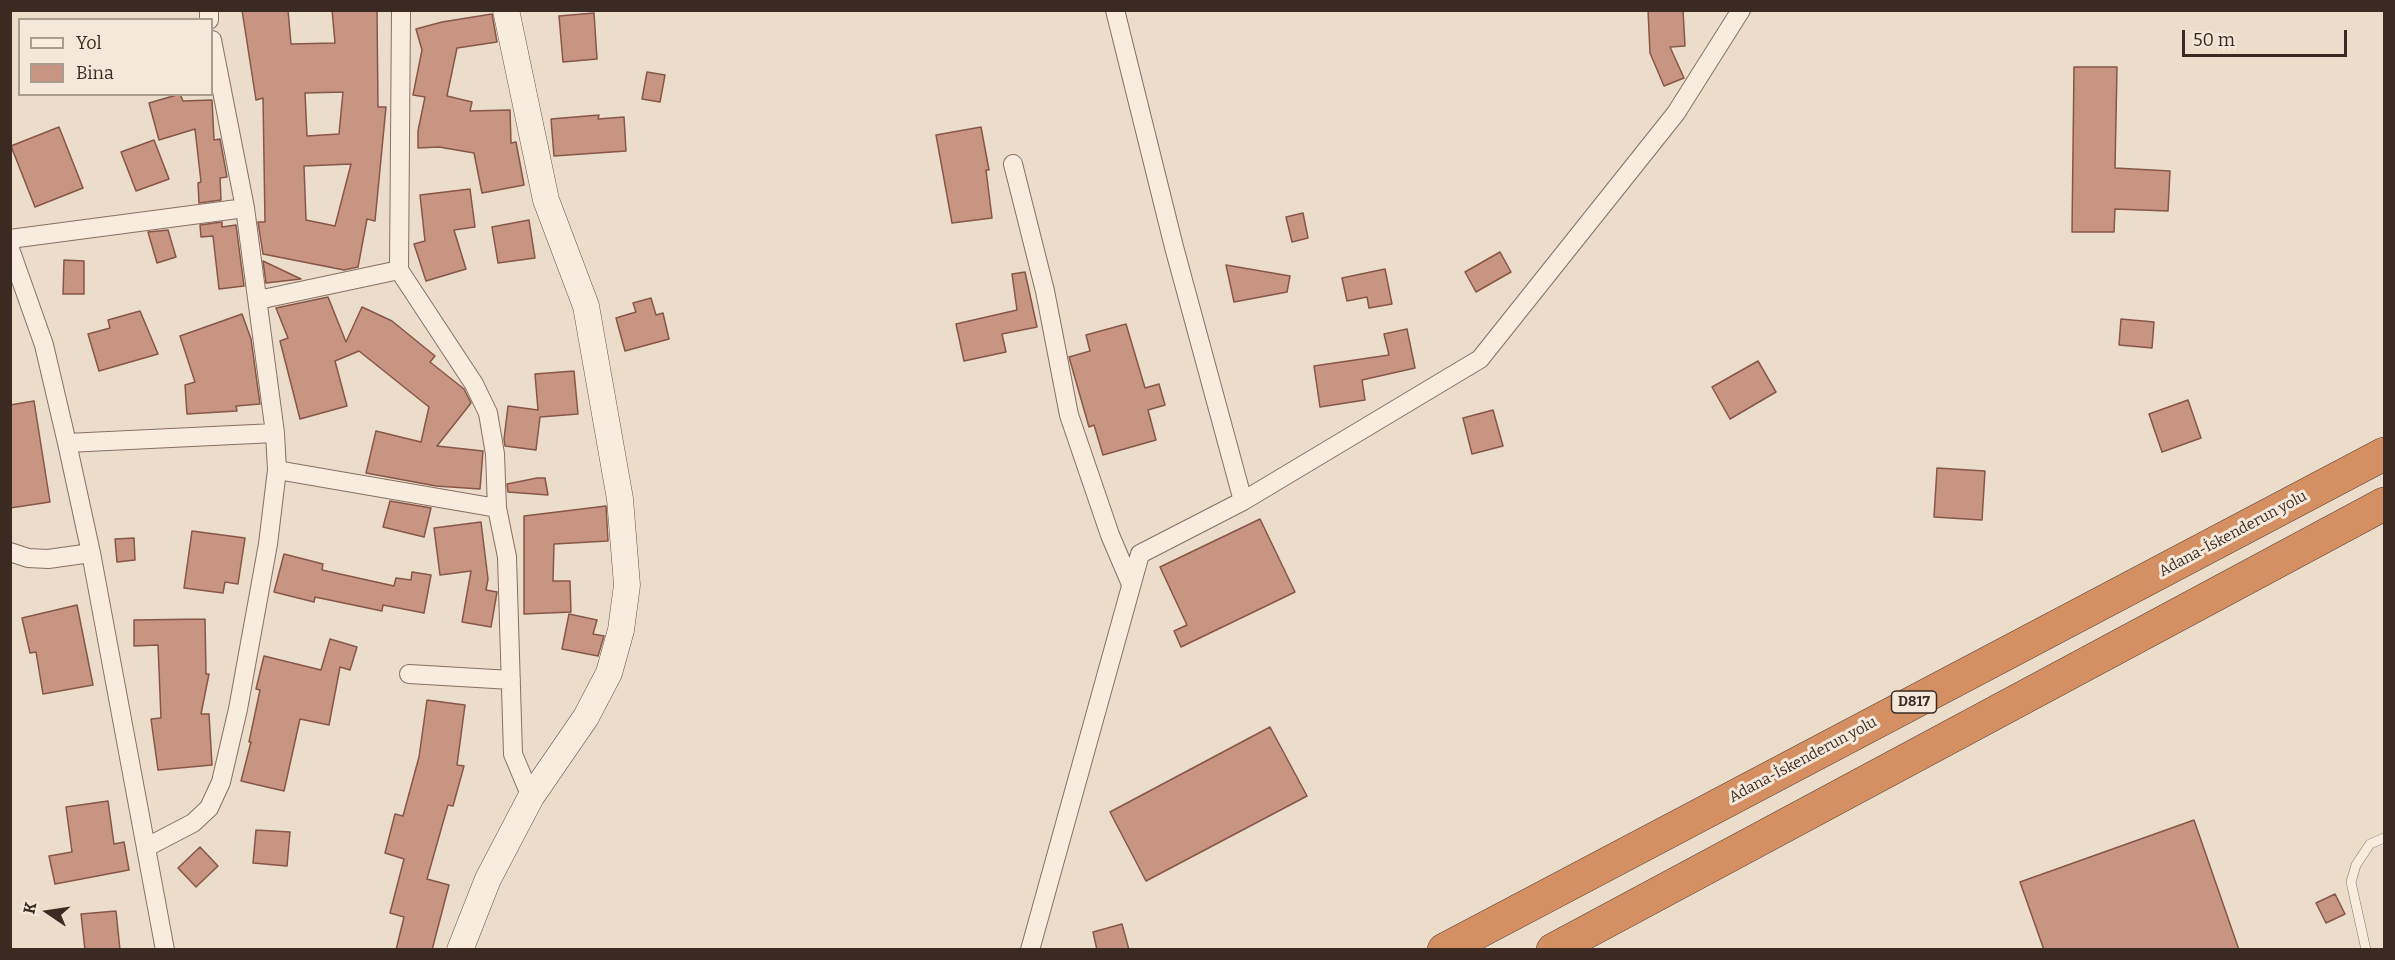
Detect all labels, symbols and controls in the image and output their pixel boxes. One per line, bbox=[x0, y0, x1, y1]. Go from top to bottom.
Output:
legend bbox=[18, 18, 213, 96]
scale bar bbox=[2185, 18, 2350, 56]
text: 50 m bbox=[2193, 29, 2235, 51]
text: Yol bbox=[76, 32, 102, 54]
text: Bina bbox=[76, 62, 114, 84]
street label: Adana-İskenderun yolu bbox=[2156, 487, 2310, 581]
road number: D817 bbox=[1892, 691, 1936, 713]
street label: Adana-İskenderun yolu bbox=[1726, 713, 1880, 807]
north arrow bbox=[18, 882, 78, 942]
text: K bbox=[19, 900, 41, 916]

